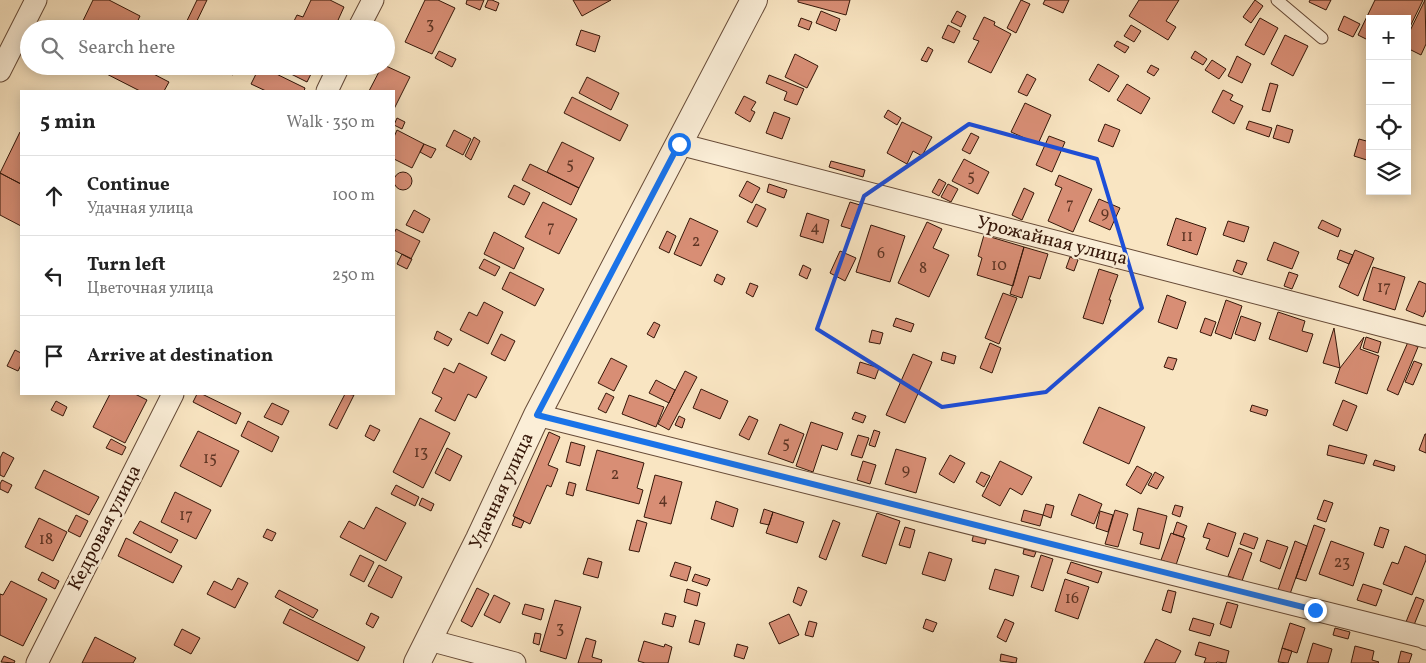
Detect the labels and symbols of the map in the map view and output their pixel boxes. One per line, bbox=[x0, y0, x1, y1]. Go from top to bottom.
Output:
house number: 3 bbox=[426, 14, 434, 36]
route start bbox=[668, 133, 691, 156]
house number: 5 bbox=[566, 154, 574, 176]
house number: 5 bbox=[967, 166, 975, 188]
house number: 7 bbox=[1066, 194, 1074, 216]
house number: 9 bbox=[1101, 203, 1109, 225]
street label: Урожайная улица bbox=[974, 210, 1130, 272]
house number: 7 bbox=[547, 217, 555, 239]
house number: 4 bbox=[810, 217, 820, 239]
house number: 11 bbox=[1181, 226, 1193, 248]
house number: 2 bbox=[692, 231, 700, 253]
house number: 6 bbox=[877, 243, 885, 265]
house number: 10 bbox=[991, 255, 1007, 277]
house number: 8 bbox=[919, 258, 927, 280]
house number: 17 bbox=[1377, 277, 1391, 299]
street label: Удачная улица bbox=[464, 428, 540, 554]
house number: 5 bbox=[782, 433, 790, 455]
house number: 13 bbox=[414, 442, 428, 464]
house number: 15 bbox=[203, 448, 217, 470]
house number: 9 bbox=[902, 460, 910, 482]
street label: Кедровая улица bbox=[62, 461, 148, 595]
house number: 2 bbox=[611, 464, 619, 486]
house number: 4 bbox=[658, 489, 668, 511]
house number: 17 bbox=[179, 505, 193, 527]
house number: 18 bbox=[39, 529, 53, 551]
house number: 23 bbox=[1334, 552, 1350, 574]
house number: 16 bbox=[1065, 588, 1079, 610]
route end bbox=[1304, 599, 1327, 622]
house number: 3 bbox=[556, 618, 564, 640]

